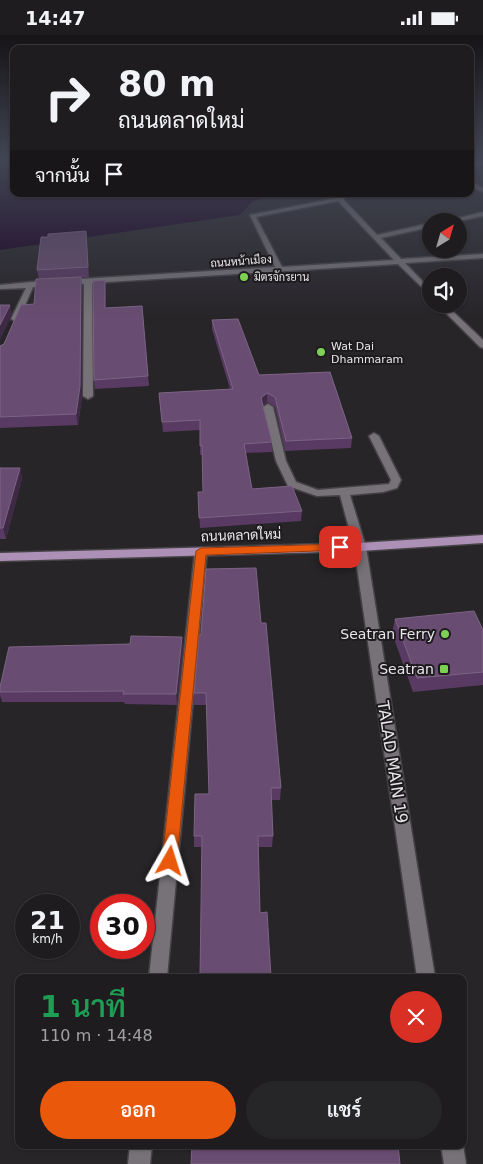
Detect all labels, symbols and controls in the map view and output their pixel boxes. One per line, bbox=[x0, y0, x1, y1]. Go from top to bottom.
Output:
text: 14:47 bbox=[25, 7, 85, 29]
text: 80 m bbox=[118, 64, 215, 104]
icon: right bbox=[35, 65, 100, 130]
text: ถนนตลาดใหม่ bbox=[118, 108, 244, 133]
icon: arrive bbox=[100, 160, 128, 188]
text: จากนั้น bbox=[35, 164, 90, 186]
north arrow bbox=[422, 213, 468, 257]
map controls bbox=[422, 213, 467, 313]
street label: ถนนหน้าเมือง bbox=[210, 252, 272, 270]
button: sound bbox=[422, 268, 467, 313]
place label: มิตรจักรยาน bbox=[254, 270, 309, 284]
marker: มิตรจักรยาน bbox=[238, 271, 250, 283]
place label: Wat Dai Dhammaram bbox=[331, 340, 403, 366]
marker: Wat Dai Dhammaram bbox=[315, 346, 327, 358]
street label: ถนนตลาดใหม่ bbox=[201, 526, 281, 544]
pin bbox=[319, 526, 361, 568]
icon: arrive bbox=[326, 533, 354, 561]
place label: Seatran Ferry bbox=[340, 626, 435, 642]
marker: Seatran Ferry bbox=[439, 628, 451, 640]
place label: Seatran bbox=[379, 661, 434, 677]
marker: Seatran bbox=[438, 663, 450, 675]
street label: TALAD MAIN 19 bbox=[373, 698, 412, 825]
position arrow bbox=[143, 834, 195, 886]
speed limit sign: 30 bbox=[90, 894, 155, 959]
text: 21 bbox=[30, 906, 65, 935]
text: km/h bbox=[32, 932, 63, 946]
text: 1 นาที bbox=[40, 989, 126, 1024]
button: close bbox=[390, 991, 442, 1043]
text: 110 m · 14:48 bbox=[40, 1026, 153, 1045]
button: ออก bbox=[40, 1081, 236, 1139]
button: แชร์ bbox=[246, 1081, 442, 1139]

